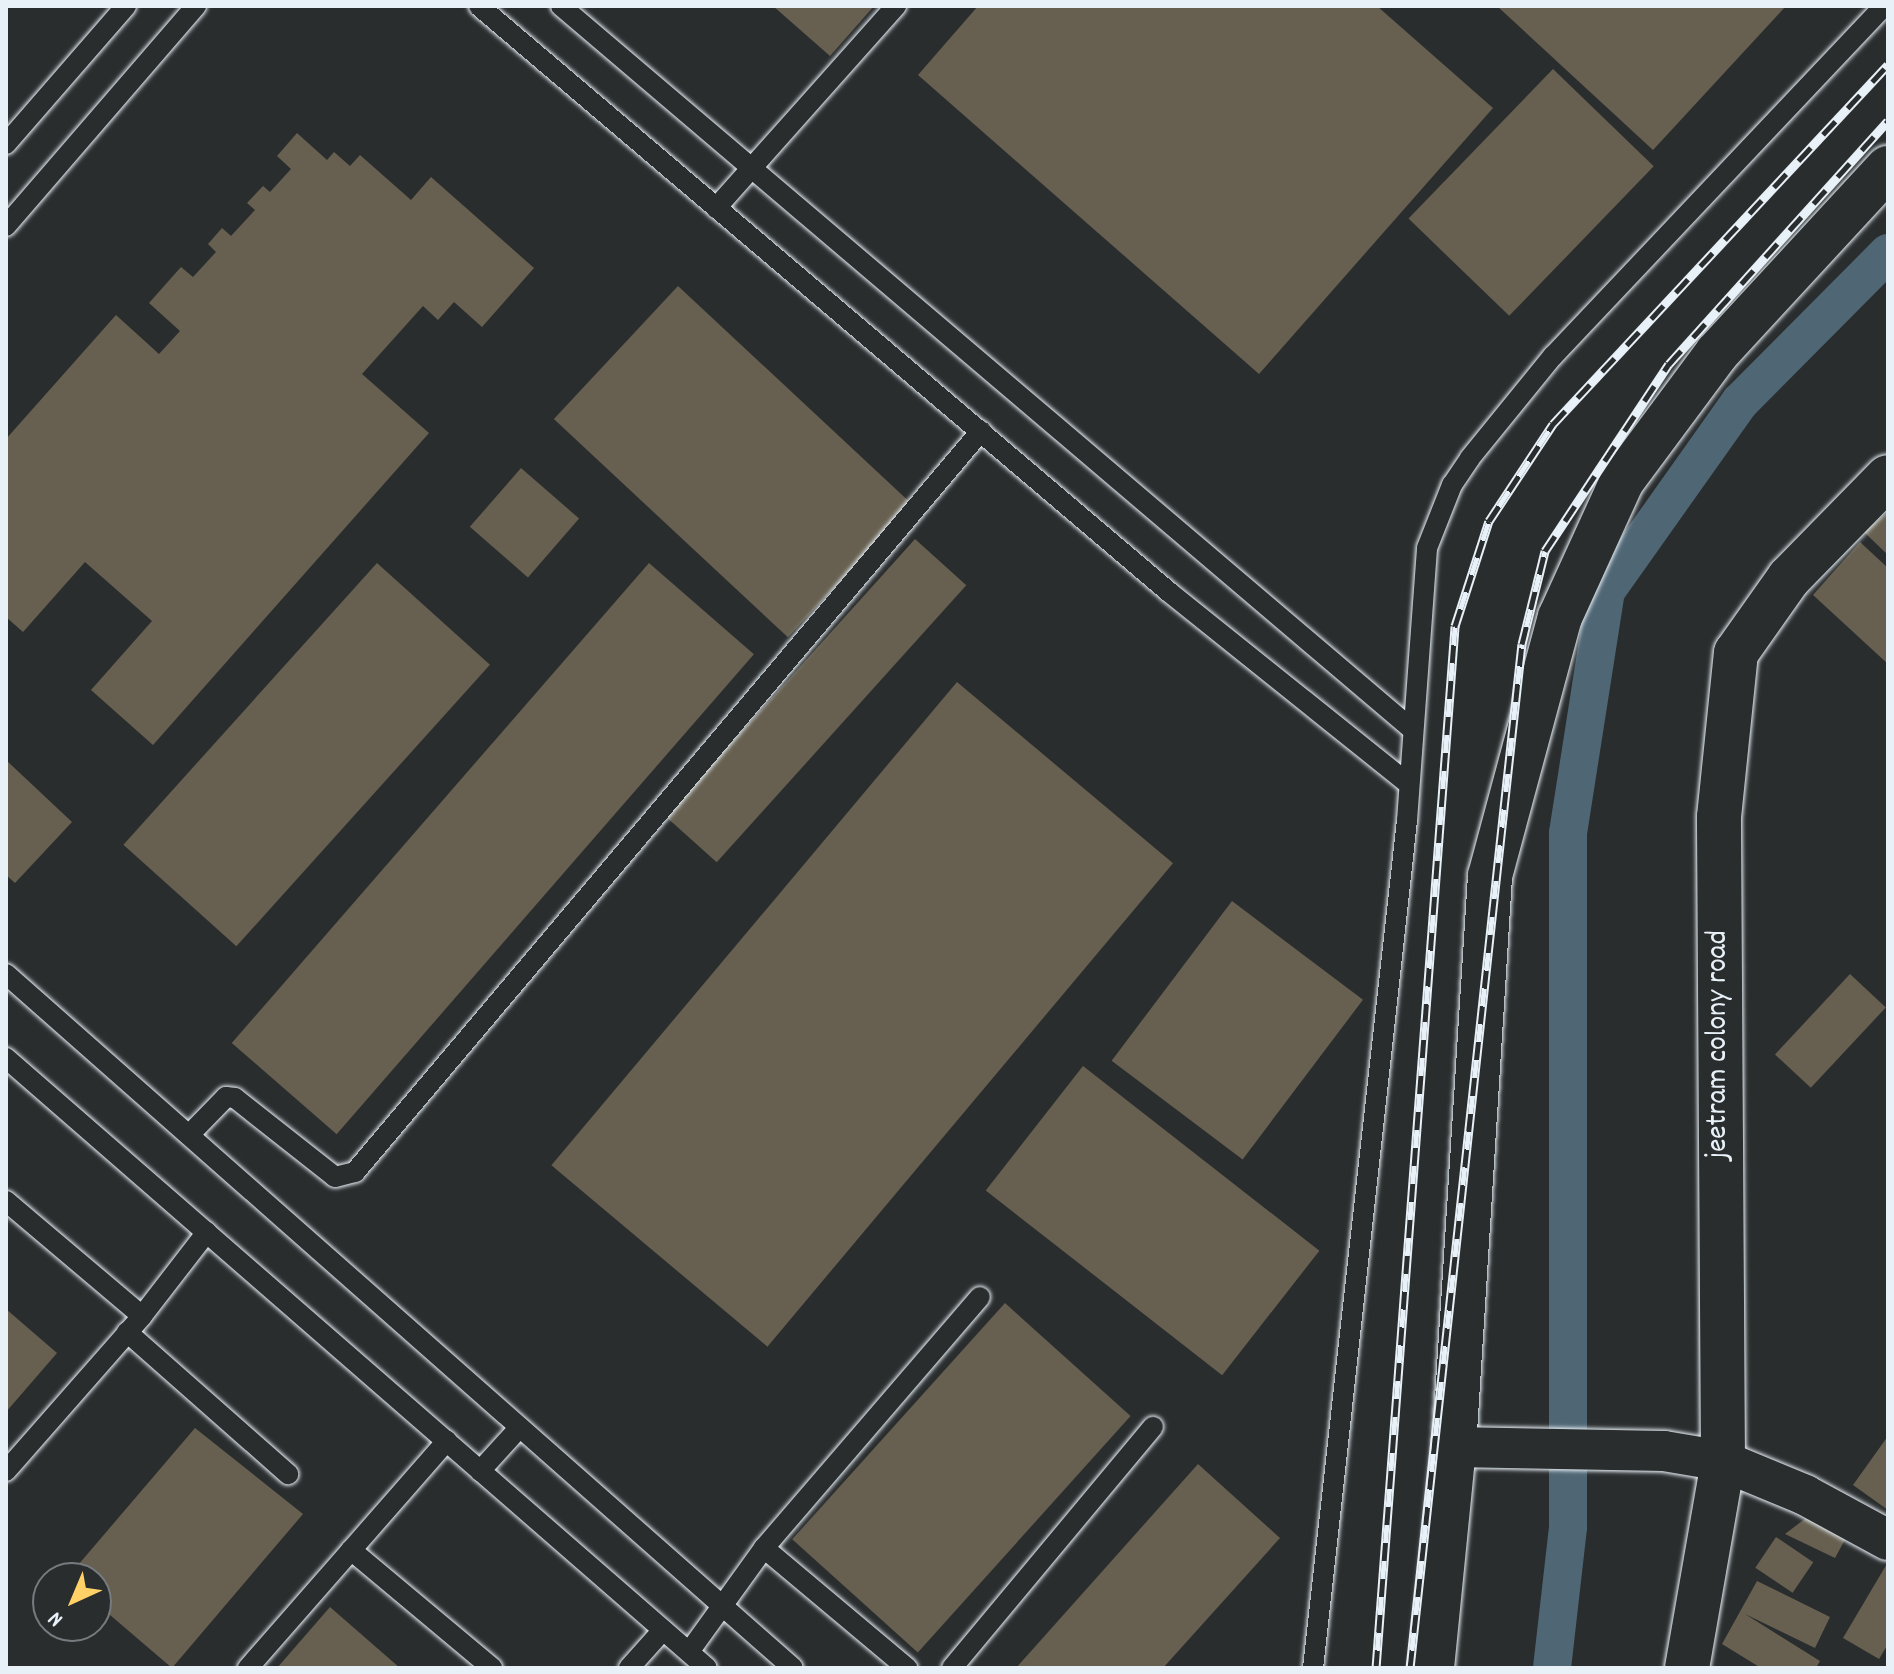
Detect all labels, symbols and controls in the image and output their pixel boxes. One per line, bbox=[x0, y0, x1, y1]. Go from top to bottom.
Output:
street label: jeetram colony road bbox=[1702, 930, 1738, 1160]
north arrow bbox=[32, 1562, 112, 1642]
text: N bbox=[42, 1603, 71, 1633]

